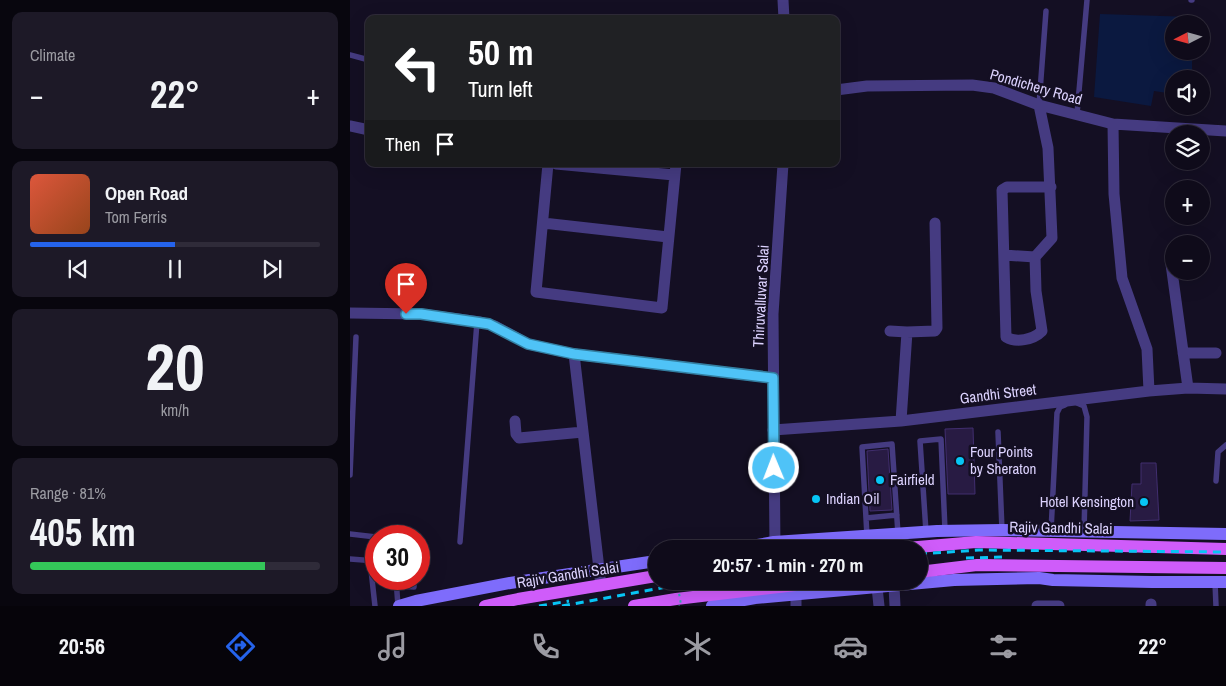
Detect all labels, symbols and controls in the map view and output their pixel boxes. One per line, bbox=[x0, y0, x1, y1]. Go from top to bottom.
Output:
north arrow bbox=[1165, 15, 1210, 60]
map controls bbox=[1165, 15, 1210, 280]
text: 50 m bbox=[468, 29, 533, 76]
icon: left bbox=[385, 35, 450, 100]
text: Climate bbox=[30, 44, 75, 66]
street label: Pondichery Road bbox=[988, 63, 1085, 110]
text: 22° bbox=[150, 69, 200, 120]
button: sound bbox=[1165, 70, 1210, 115]
text: Turn left bbox=[468, 74, 533, 104]
text: − bbox=[30, 76, 43, 114]
text: + bbox=[307, 76, 320, 114]
button: layers bbox=[1165, 125, 1210, 170]
icon: arrive bbox=[431, 130, 459, 158]
text: Then bbox=[385, 131, 421, 157]
text: Open Road bbox=[105, 180, 188, 206]
button: + bbox=[1165, 180, 1210, 225]
text: Tom Ferris bbox=[105, 206, 167, 228]
button: − bbox=[1165, 235, 1210, 280]
street label: Thiruvalluvar Salai bbox=[747, 244, 774, 348]
icon: previous bbox=[64, 255, 92, 283]
icon: pause bbox=[161, 255, 189, 283]
icon: next bbox=[258, 255, 286, 283]
pin bbox=[385, 263, 427, 314]
icon: arrive bbox=[392, 270, 420, 298]
text: 20 bbox=[145, 323, 205, 410]
street label: Gandhi Street bbox=[959, 378, 1038, 409]
text: km/h bbox=[161, 399, 189, 421]
position arrow bbox=[747, 441, 799, 493]
place label: Four Points by Sheraton bbox=[970, 441, 1036, 479]
marker: Four Points by Sheraton bbox=[954, 455, 966, 467]
place label: Fairfield bbox=[890, 469, 935, 490]
marker: Fairfield bbox=[874, 474, 886, 486]
text: Range · 81% bbox=[30, 482, 106, 504]
place label: Indian Oil bbox=[826, 488, 879, 509]
place label: Hotel Kensington bbox=[1040, 491, 1134, 512]
marker: Indian Oil bbox=[810, 493, 822, 505]
marker: Hotel Kensington bbox=[1138, 496, 1150, 508]
text: 405 km bbox=[30, 507, 136, 558]
street label: Rajiv Gandhi Salai bbox=[1009, 516, 1113, 539]
speed limit sign: 30 bbox=[365, 525, 430, 590]
text: 20:57 · 1 min · 270 m bbox=[713, 552, 863, 578]
street label: Rajiv Gandhi Salai bbox=[515, 556, 621, 593]
icon: directions bbox=[223, 629, 258, 664]
icon: music bbox=[375, 629, 410, 664]
icon: phone bbox=[528, 629, 563, 664]
icon: climate bbox=[680, 629, 715, 664]
icon: car bbox=[833, 629, 868, 664]
icon: filters bbox=[986, 629, 1021, 664]
text: 20:56 bbox=[59, 631, 105, 661]
text: 22° bbox=[1138, 631, 1167, 661]

